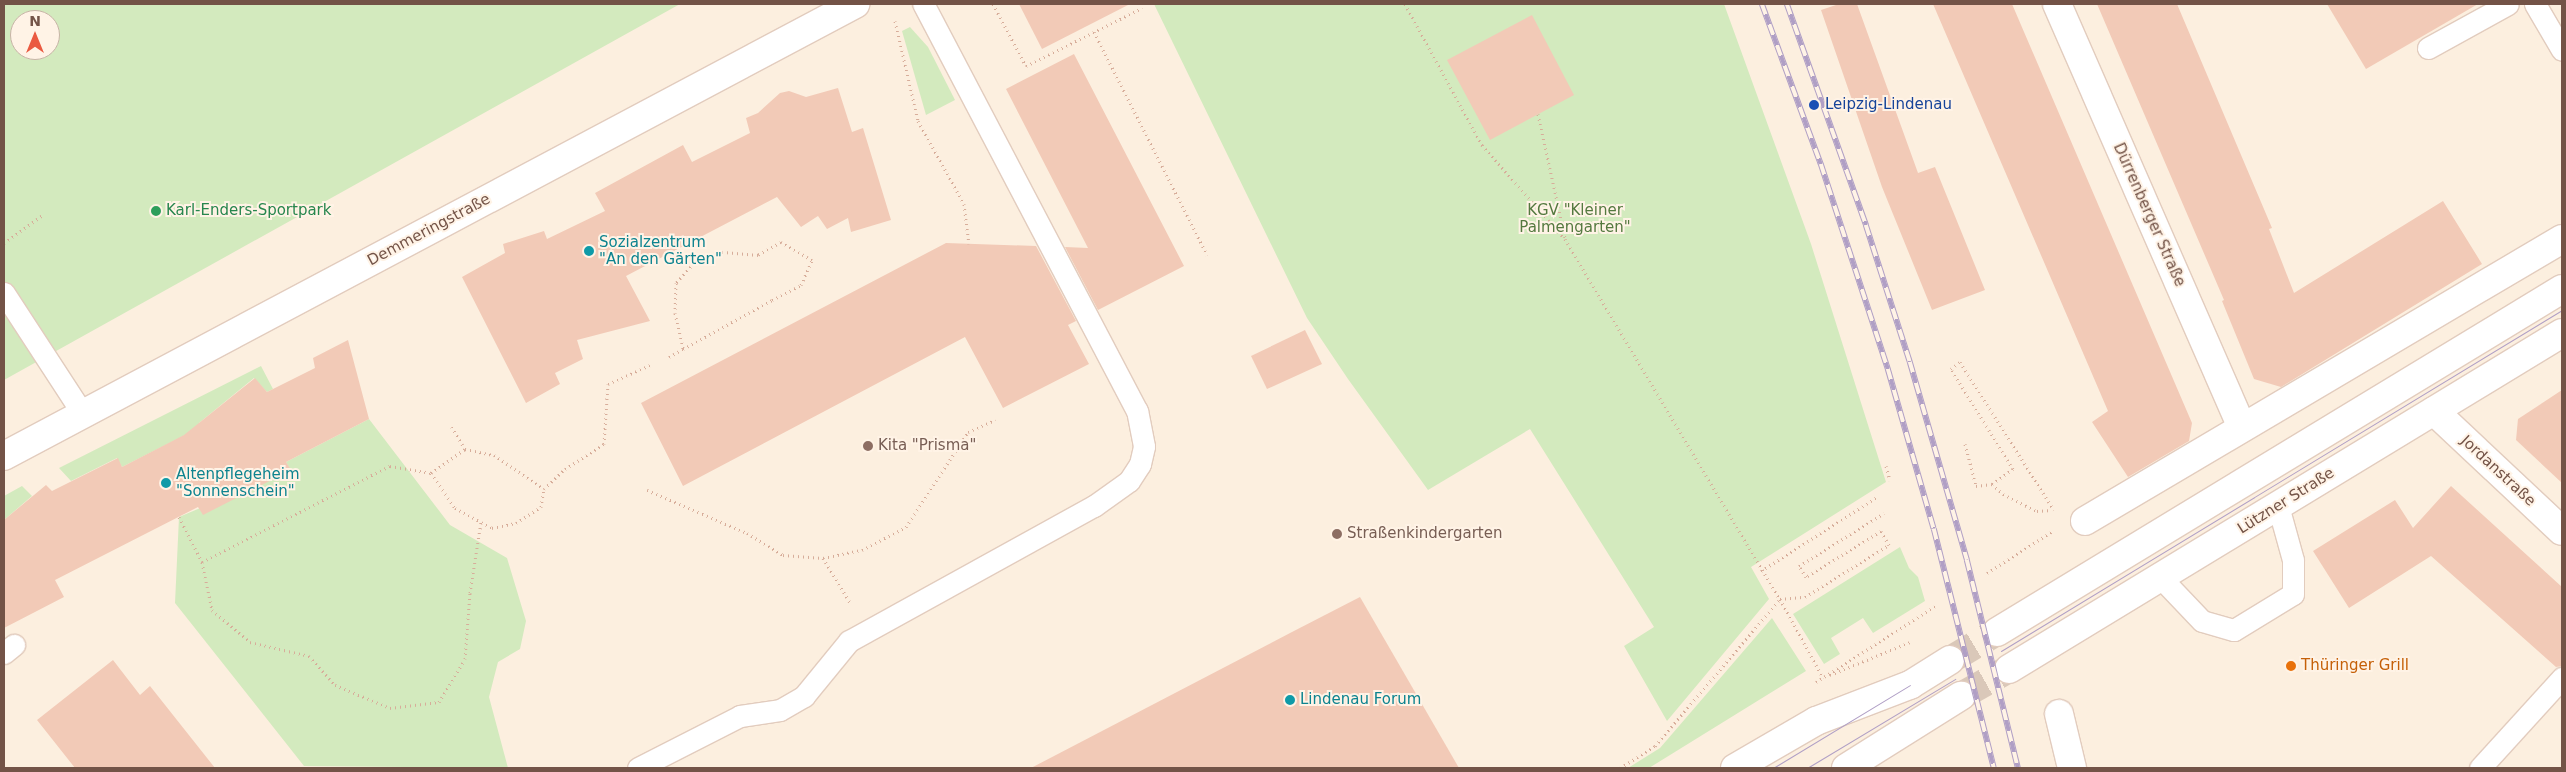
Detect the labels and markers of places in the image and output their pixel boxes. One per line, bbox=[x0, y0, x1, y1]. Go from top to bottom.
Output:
place label: Leipzig-Lindenau bbox=[1825, 96, 1952, 114]
marker: Leipzig-Lindenau bbox=[1807, 98, 1821, 112]
place label: Karl-Enders-Sportpark bbox=[166, 202, 331, 220]
marker: Karl-Enders-Sportpark bbox=[150, 205, 162, 217]
place label: Sozialzentrum "An den Gärten" bbox=[599, 233, 722, 268]
marker: Sozialzentrum "An den Gärten" bbox=[583, 245, 595, 257]
place label: Kita "Prisma" bbox=[878, 437, 976, 455]
marker: Kita "Prisma" bbox=[862, 440, 874, 452]
place label: Altenpflegeheim "Sonnenschein" bbox=[176, 465, 300, 500]
marker: Altenpflegeheim "Sonnenschein" bbox=[160, 477, 172, 489]
place label: Straßenkindergarten bbox=[1347, 525, 1502, 543]
marker: Straßenkindergarten bbox=[1331, 528, 1343, 540]
place label: Thüringer Grill bbox=[2301, 657, 2409, 675]
marker: Thüringer Grill bbox=[2285, 660, 2297, 672]
place label: Lindenau Forum bbox=[1300, 691, 1421, 709]
marker: Lindenau Forum bbox=[1284, 694, 1296, 706]

